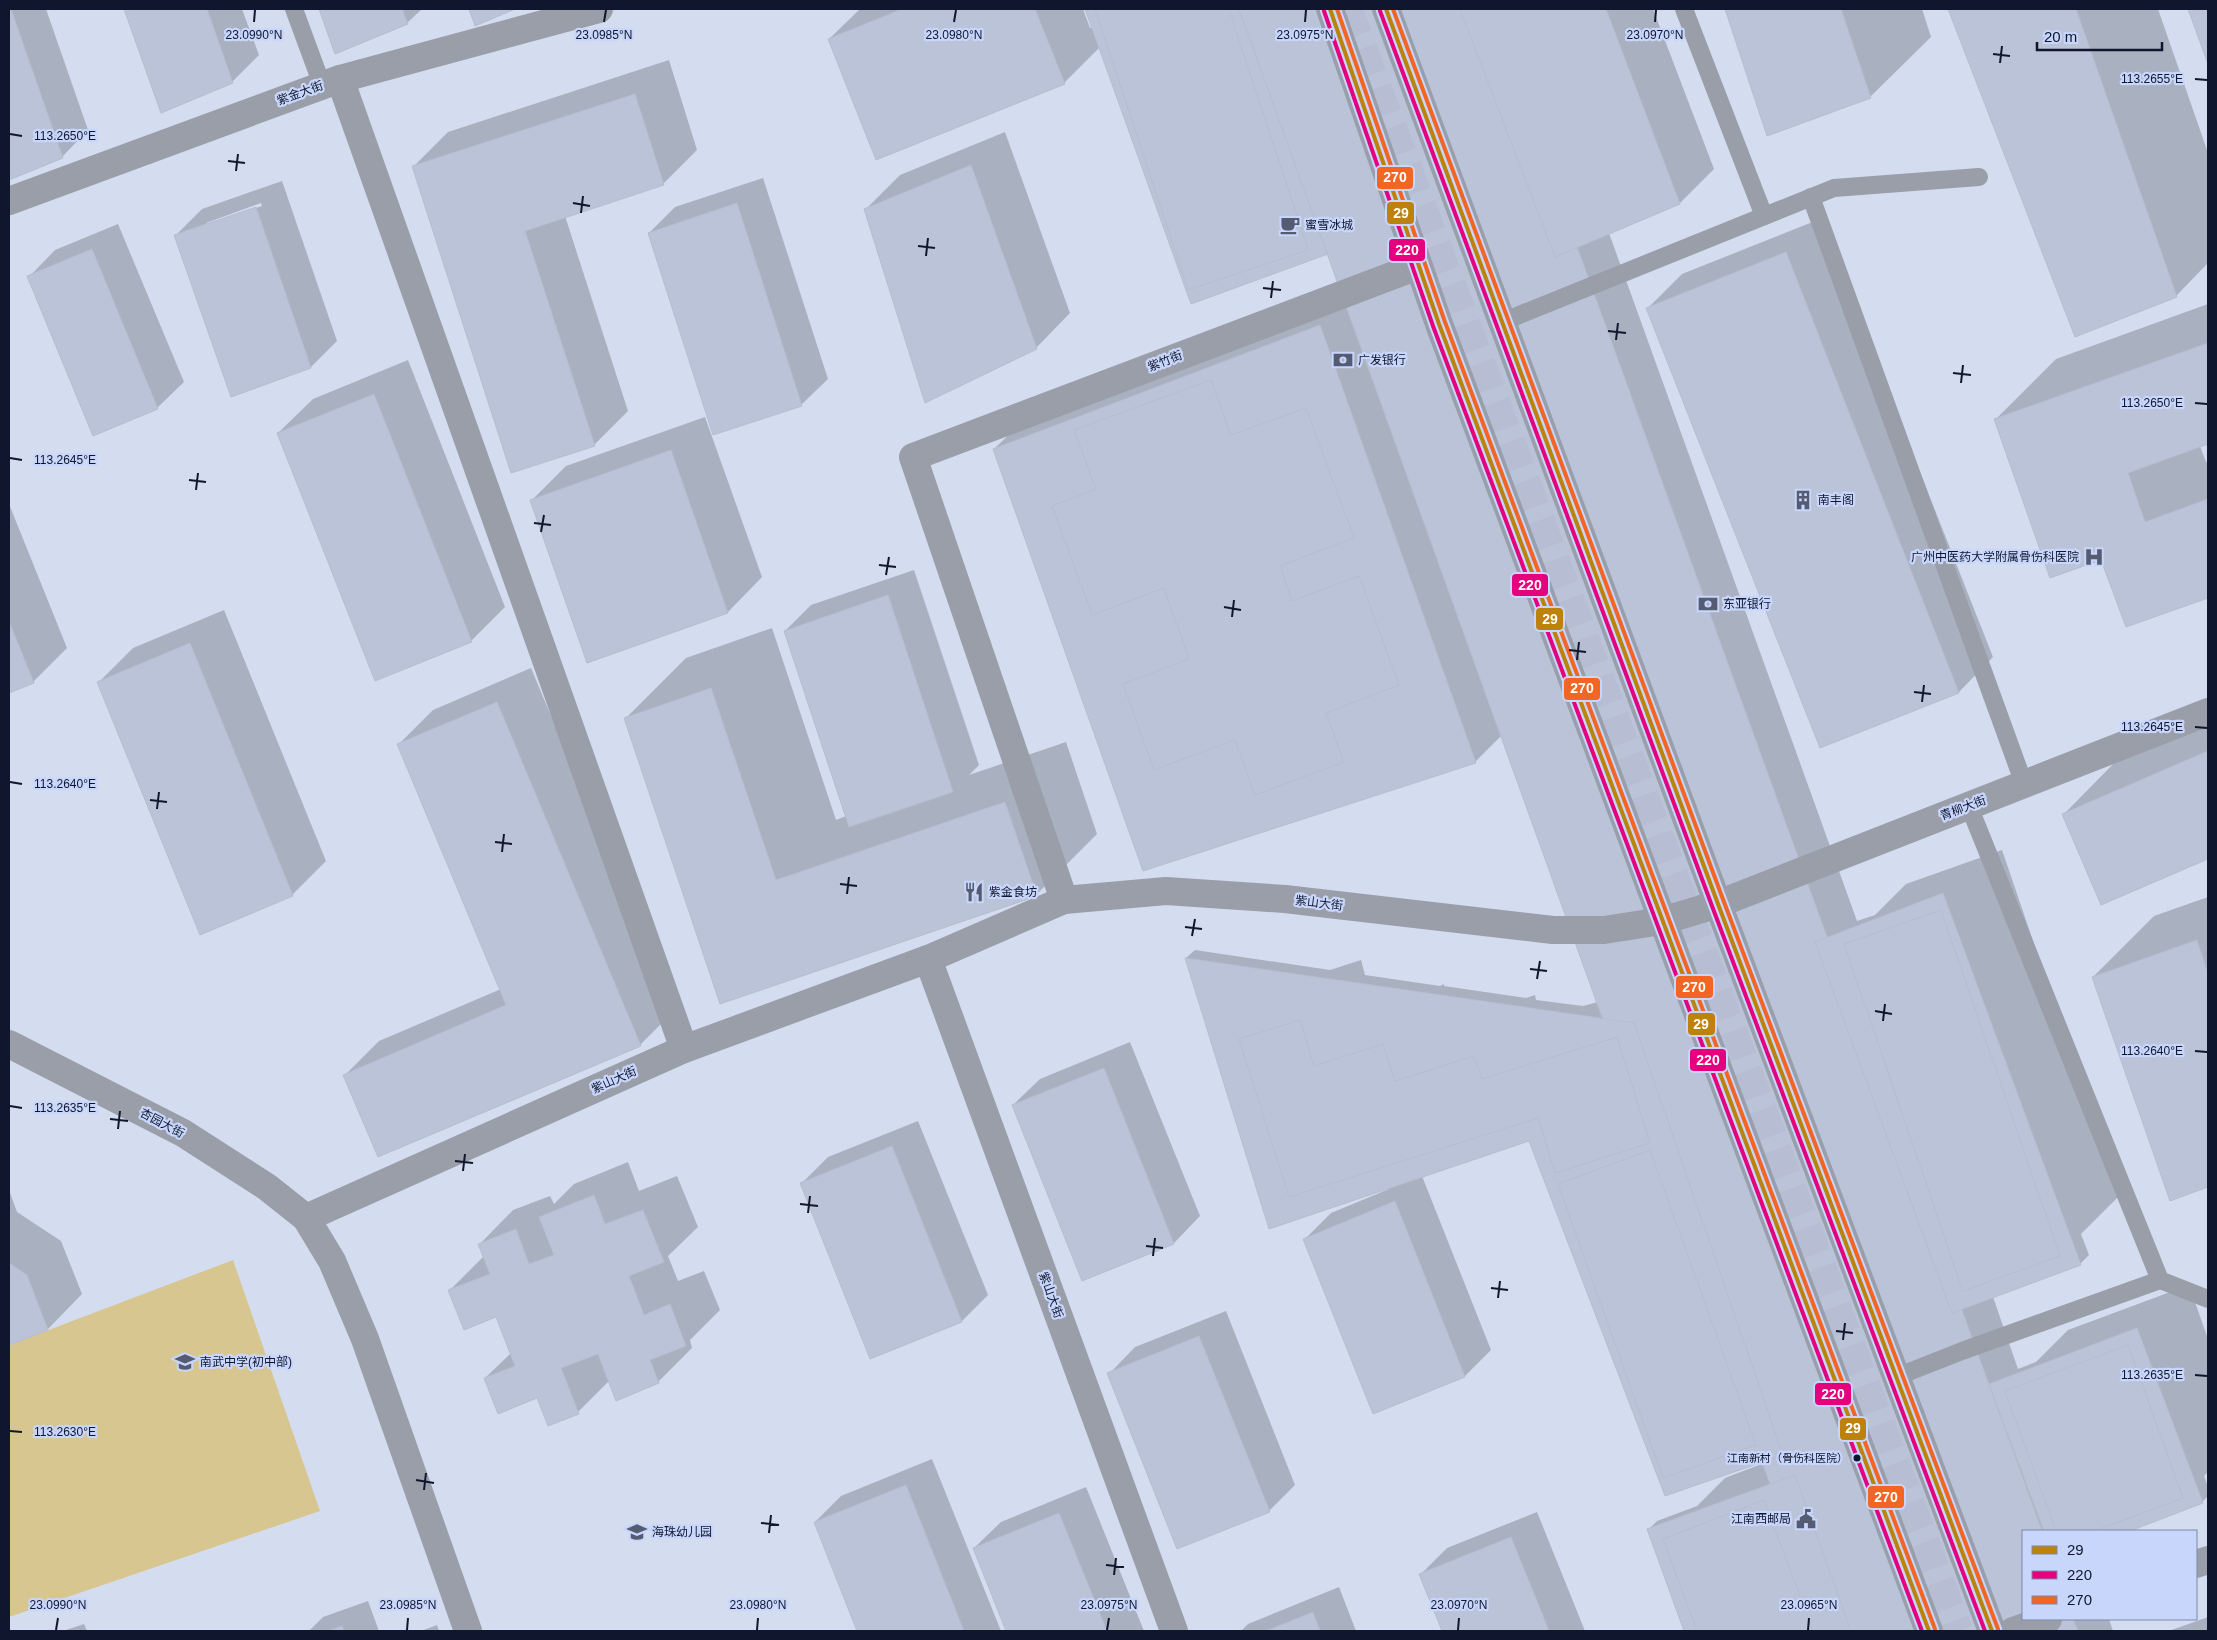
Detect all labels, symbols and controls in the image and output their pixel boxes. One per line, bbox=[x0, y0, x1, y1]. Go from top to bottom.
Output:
scale bar bbox=[2037, 20, 2162, 52]
text: 23.0990°N bbox=[226, 28, 282, 42]
text: 23.0985°N bbox=[576, 28, 632, 42]
text: 23.0980°N bbox=[926, 28, 982, 42]
text: 23.0975°N bbox=[1277, 28, 1333, 42]
text: 23.0970°N bbox=[1627, 28, 1683, 42]
text: 20 m bbox=[2044, 28, 2077, 45]
text: 113.2655°E bbox=[2121, 72, 2183, 86]
street label: 紫金大街 bbox=[275, 78, 325, 108]
text: 113.2650°E bbox=[34, 129, 96, 143]
line badge: 270 bbox=[1376, 166, 1414, 190]
text: 270 bbox=[1383, 169, 1407, 185]
line badge: 29 bbox=[1386, 201, 1415, 225]
text: 29 bbox=[1393, 205, 1409, 221]
cafe icon: 蜜雪冰城 bbox=[1279, 214, 1301, 236]
place label: 蜜雪冰城 bbox=[1305, 218, 1353, 232]
line badge: 220 bbox=[1388, 238, 1426, 262]
text: 220 bbox=[1395, 242, 1419, 258]
street label: 紫竹街 bbox=[1146, 348, 1184, 374]
bank icon: 广发银行 bbox=[1332, 349, 1354, 371]
place label: 广发银行 bbox=[1358, 353, 1406, 367]
text: 113.2650°E bbox=[2121, 396, 2183, 410]
text: 113.2645°E bbox=[34, 453, 96, 467]
building icon: 南丰阁 bbox=[1792, 489, 1814, 511]
place label: 南丰阁 bbox=[1818, 493, 1854, 507]
hospital icon: 广州中医药大学附属骨伤科医院 bbox=[2083, 546, 2105, 568]
place label: 广州中医药大学附属骨伤科医院 bbox=[1911, 550, 2079, 564]
line badge: 220 bbox=[1511, 573, 1549, 597]
text: 220 bbox=[1518, 577, 1542, 593]
bank icon: 东亚银行 bbox=[1697, 593, 1719, 615]
place label: 东亚银行 bbox=[1723, 597, 1771, 611]
line badge: 29 bbox=[1535, 607, 1564, 631]
text: 29 bbox=[1542, 611, 1558, 627]
line badge: 270 bbox=[1563, 677, 1601, 701]
text: 270 bbox=[1570, 680, 1594, 696]
text: 113.2645°E bbox=[2121, 720, 2183, 734]
text: 113.2640°E bbox=[34, 777, 96, 791]
street label: 青柳大街 bbox=[1938, 793, 1988, 823]
restaurant icon: 紫金食坊 bbox=[963, 881, 985, 903]
place label: 紫金食坊 bbox=[989, 885, 1037, 899]
street label: 紫山大街 bbox=[1294, 893, 1344, 913]
line badge: 270 bbox=[1675, 975, 1714, 999]
text: 270 bbox=[1682, 979, 1706, 995]
line badge: 29 bbox=[1687, 1012, 1716, 1036]
text: 29 bbox=[1693, 1016, 1709, 1032]
text: 113.2640°E bbox=[2121, 1044, 2183, 1058]
line badge: 220 bbox=[1689, 1048, 1727, 1072]
text: 220 bbox=[1696, 1052, 1720, 1068]
street label: 紫山大街 bbox=[589, 1064, 639, 1096]
text: 113.2635°E bbox=[34, 1101, 96, 1115]
street label: 杏园大街 bbox=[138, 1106, 186, 1140]
street label: 紫山大街 bbox=[1036, 1270, 1066, 1320]
school or university icon: 南武中学(初中部) bbox=[174, 1351, 196, 1373]
place label: 南武中学(初中部) bbox=[200, 1355, 292, 1369]
text: 113.2635°E bbox=[2121, 1368, 2183, 1382]
line badge: 220 bbox=[1814, 1382, 1852, 1406]
text: 220 bbox=[1821, 1386, 1845, 1402]
line badge: 29 bbox=[1839, 1417, 1867, 1441]
text: 29 bbox=[1845, 1420, 1861, 1436]
text: 113.2630°E bbox=[34, 1425, 96, 1439]
place label: 江南新村（骨伤科医院） bbox=[1727, 1452, 1848, 1464]
marker: 江南新村（骨伤科医院） bbox=[1852, 1453, 1862, 1463]
line badge: 270 bbox=[1867, 1485, 1905, 1509]
text: 270 bbox=[1874, 1489, 1898, 1505]
public building icon: 江南西邮局 bbox=[1795, 1508, 1817, 1530]
place label: 江南西邮局 bbox=[1731, 1512, 1791, 1526]
school or university icon: 海珠幼儿园 bbox=[626, 1521, 648, 1543]
place label: 海珠幼儿园 bbox=[652, 1525, 712, 1539]
legend bbox=[2022, 1530, 2197, 1620]
text: 29 bbox=[2067, 1541, 2084, 1558]
text: 220 bbox=[2067, 1566, 2092, 1583]
text: 270 bbox=[2067, 1591, 2092, 1608]
text: 23.0990°N bbox=[30, 1598, 86, 1612]
text: 23.0985°N bbox=[380, 1598, 436, 1612]
text: 23.0980°N bbox=[730, 1598, 786, 1612]
text: 23.0975°N bbox=[1081, 1598, 1137, 1612]
text: 23.0970°N bbox=[1431, 1598, 1487, 1612]
text: 23.0965°N bbox=[1781, 1598, 1837, 1612]

